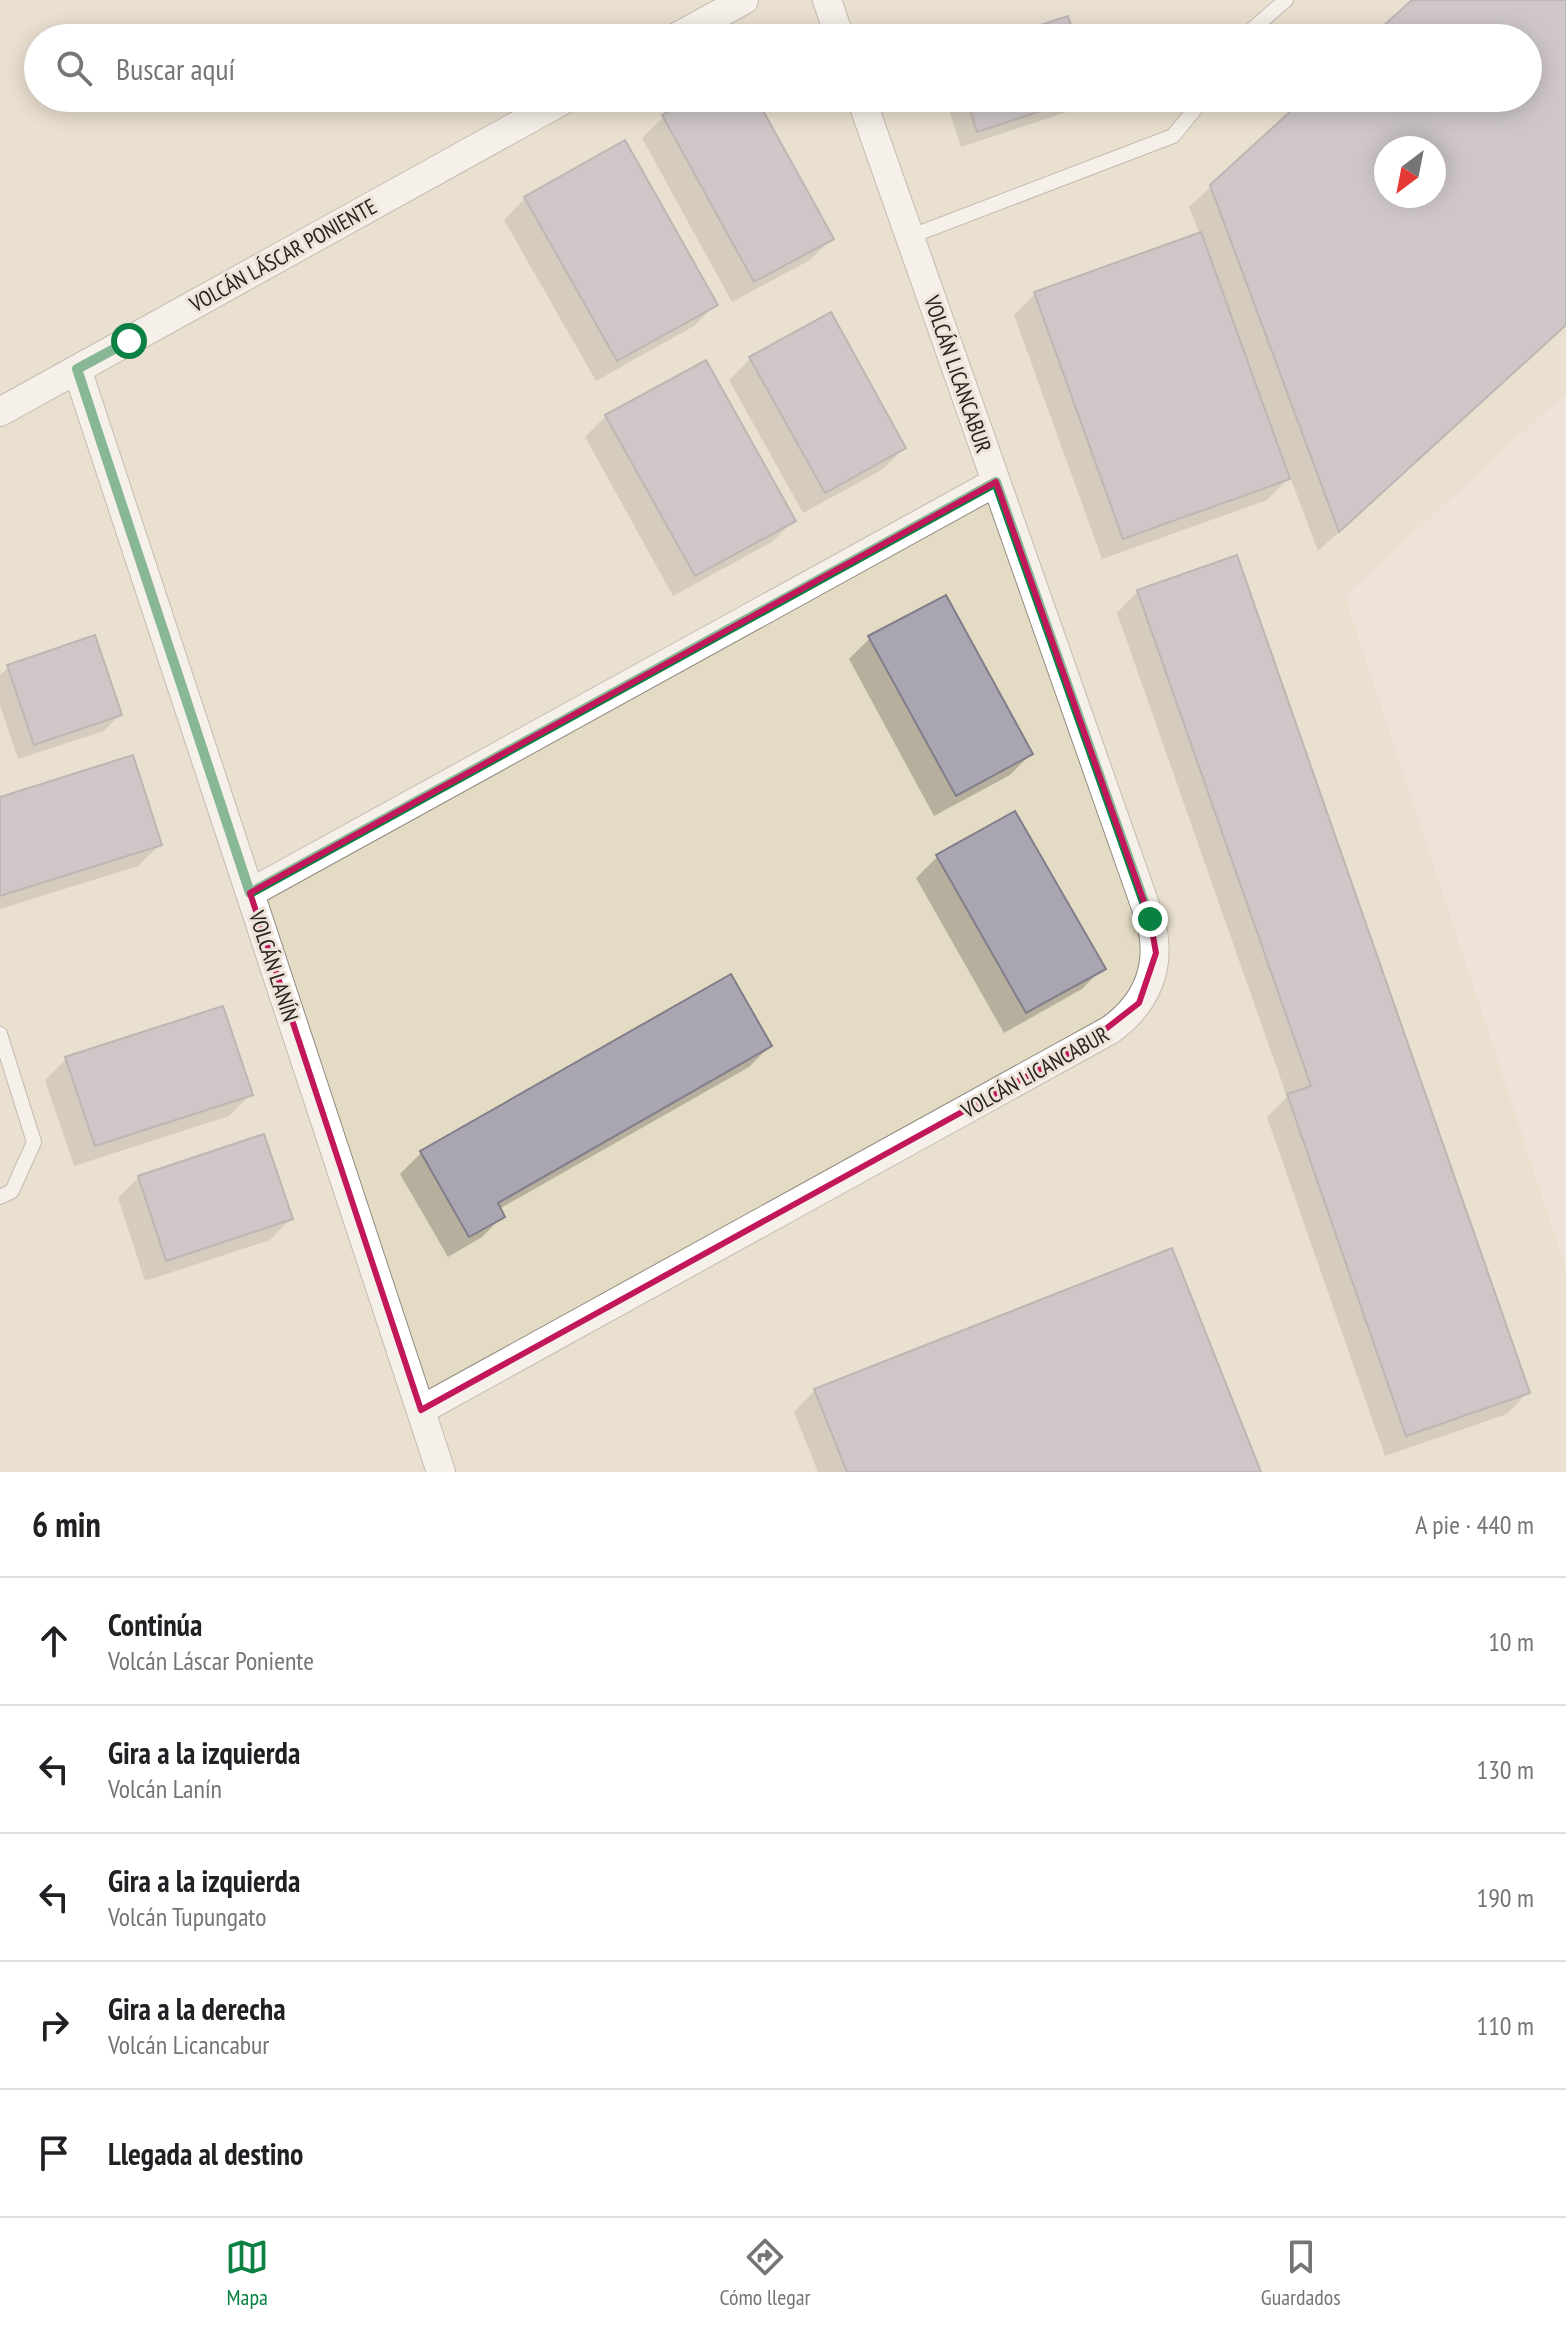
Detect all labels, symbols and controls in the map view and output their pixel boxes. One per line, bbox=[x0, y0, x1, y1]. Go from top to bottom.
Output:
search box bbox=[24, 24, 1542, 112]
icon: search bbox=[52, 46, 96, 90]
text: Buscar aquí bbox=[116, 49, 235, 88]
north arrow bbox=[1374, 136, 1446, 208]
street label: VOLCÁN LÁSCAR PONIENTE bbox=[184, 192, 381, 319]
street label: VOLCÁN LICANCABUR bbox=[918, 291, 998, 456]
route start bbox=[111, 323, 147, 359]
route end bbox=[1132, 901, 1168, 937]
street label: VOLCÁN LANÍN bbox=[243, 906, 305, 1025]
street label: VOLCÁN LICANCABUR bbox=[955, 1020, 1114, 1125]
text: 6 min bbox=[32, 1502, 101, 1546]
text: A pie · 440 m bbox=[1415, 1508, 1534, 1541]
text: Continúa bbox=[108, 1605, 202, 1644]
icon: ahead bbox=[32, 1619, 76, 1663]
text: 10 m bbox=[1488, 1625, 1534, 1658]
text: Volcán Láscar Poniente bbox=[108, 1644, 314, 1677]
text: Gira a la izquierda bbox=[108, 1733, 300, 1772]
icon: left bbox=[32, 1747, 76, 1791]
text: 130 m bbox=[1476, 1753, 1534, 1786]
text: Volcán Lanín bbox=[108, 1772, 222, 1805]
text: Gira a la izquierda bbox=[108, 1861, 300, 1900]
icon: left bbox=[32, 1875, 76, 1919]
text: 190 m bbox=[1476, 1881, 1534, 1914]
text: Volcán Tupungato bbox=[108, 1900, 266, 1933]
text: Gira a la derecha bbox=[108, 1989, 286, 2028]
icon: right bbox=[32, 2003, 76, 2047]
text: 110 m bbox=[1476, 2009, 1534, 2042]
text: Volcán Licancabur bbox=[108, 2028, 270, 2061]
icon: arrive bbox=[32, 2131, 76, 2175]
text: Llegada al destino bbox=[108, 2134, 303, 2173]
tab: Mapa bbox=[225, 2235, 269, 2311]
tab: Cómo llegar bbox=[720, 2235, 810, 2311]
tab: Guardados bbox=[1261, 2235, 1341, 2311]

